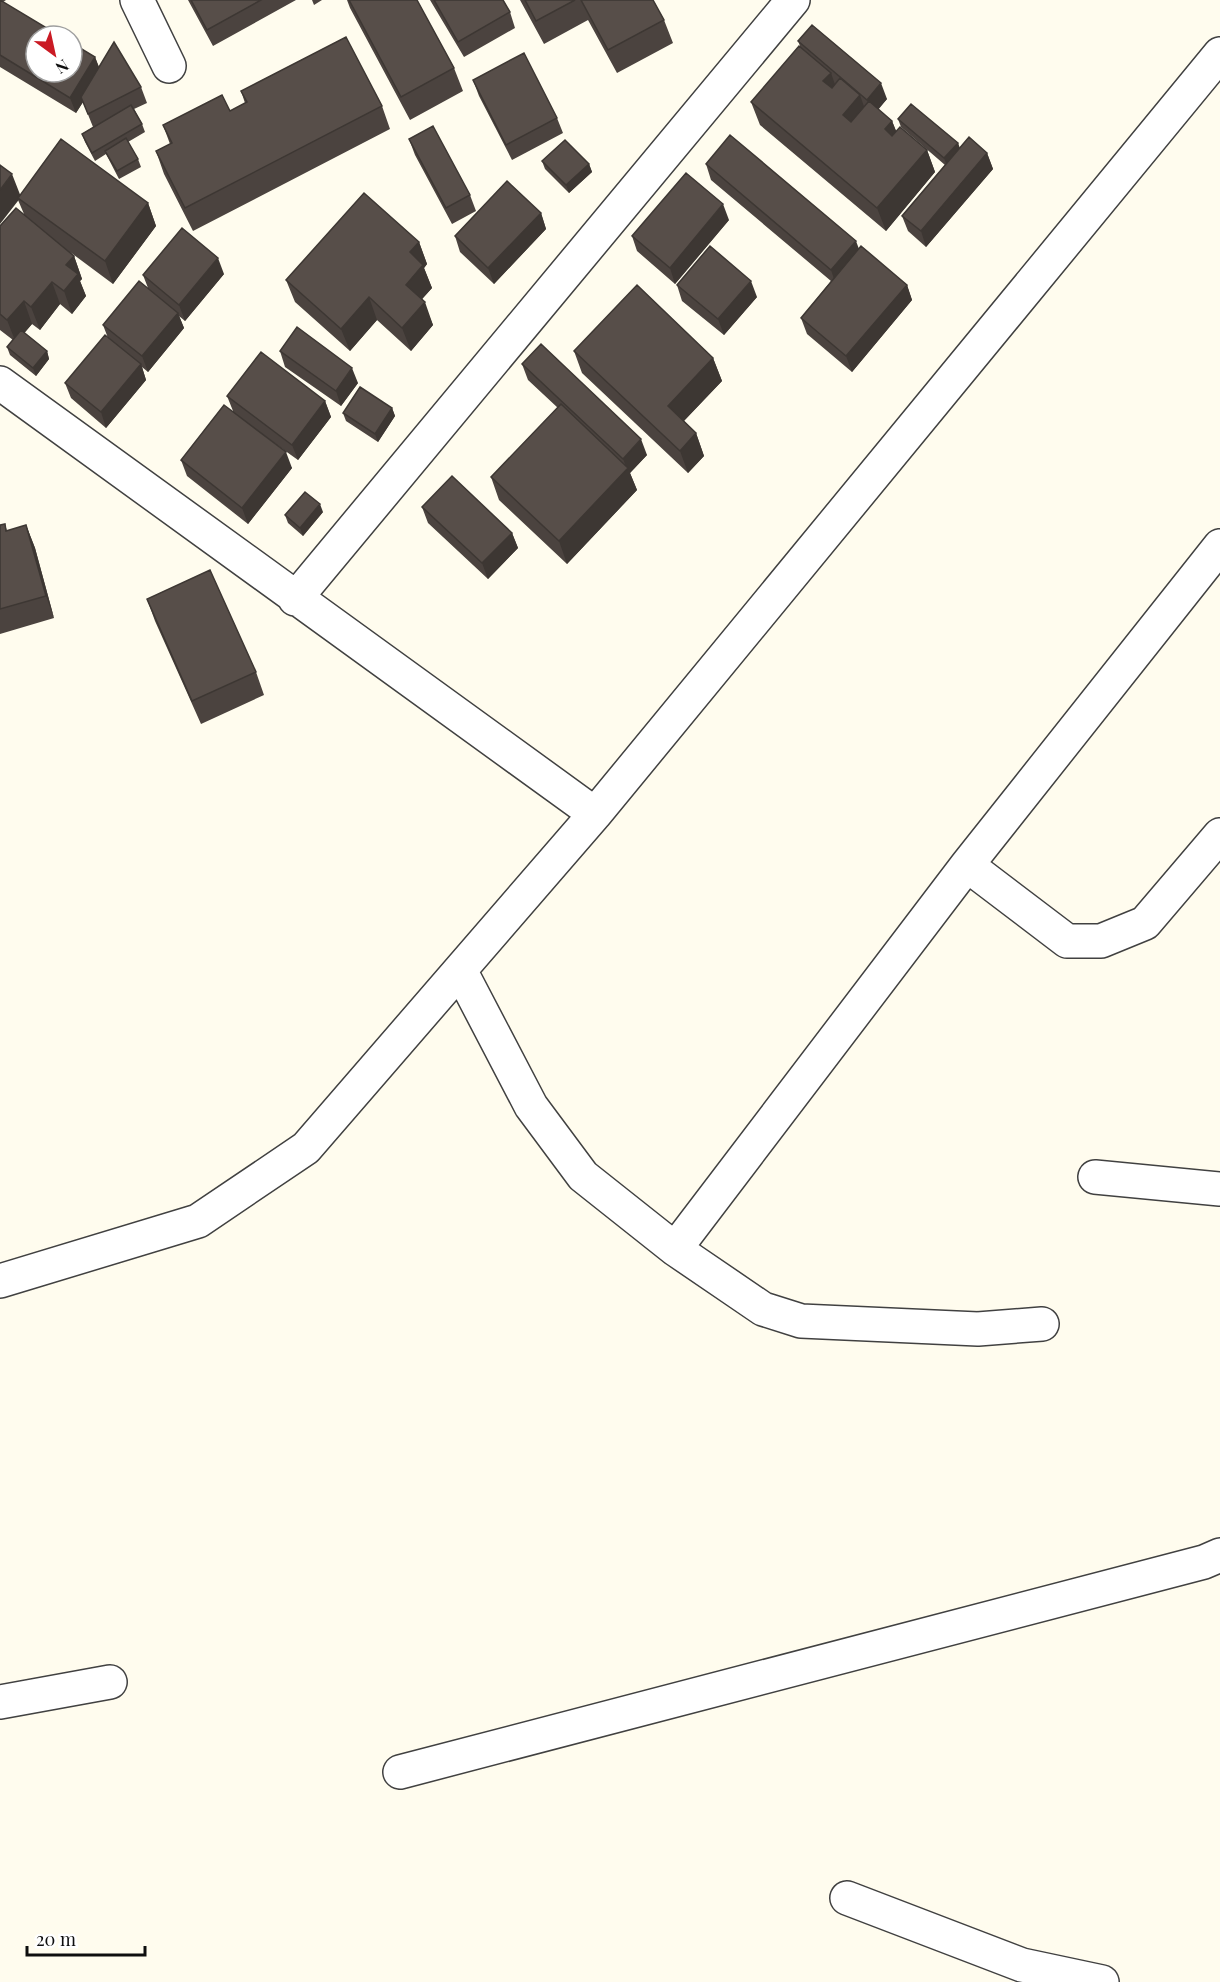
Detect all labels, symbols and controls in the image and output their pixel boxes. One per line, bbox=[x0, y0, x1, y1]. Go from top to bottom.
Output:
north arrow bbox=[24, 24, 84, 84]
text: N bbox=[52, 55, 73, 79]
scale bar bbox=[27, 1919, 146, 1957]
text: 20 m bbox=[36, 1927, 76, 1951]

